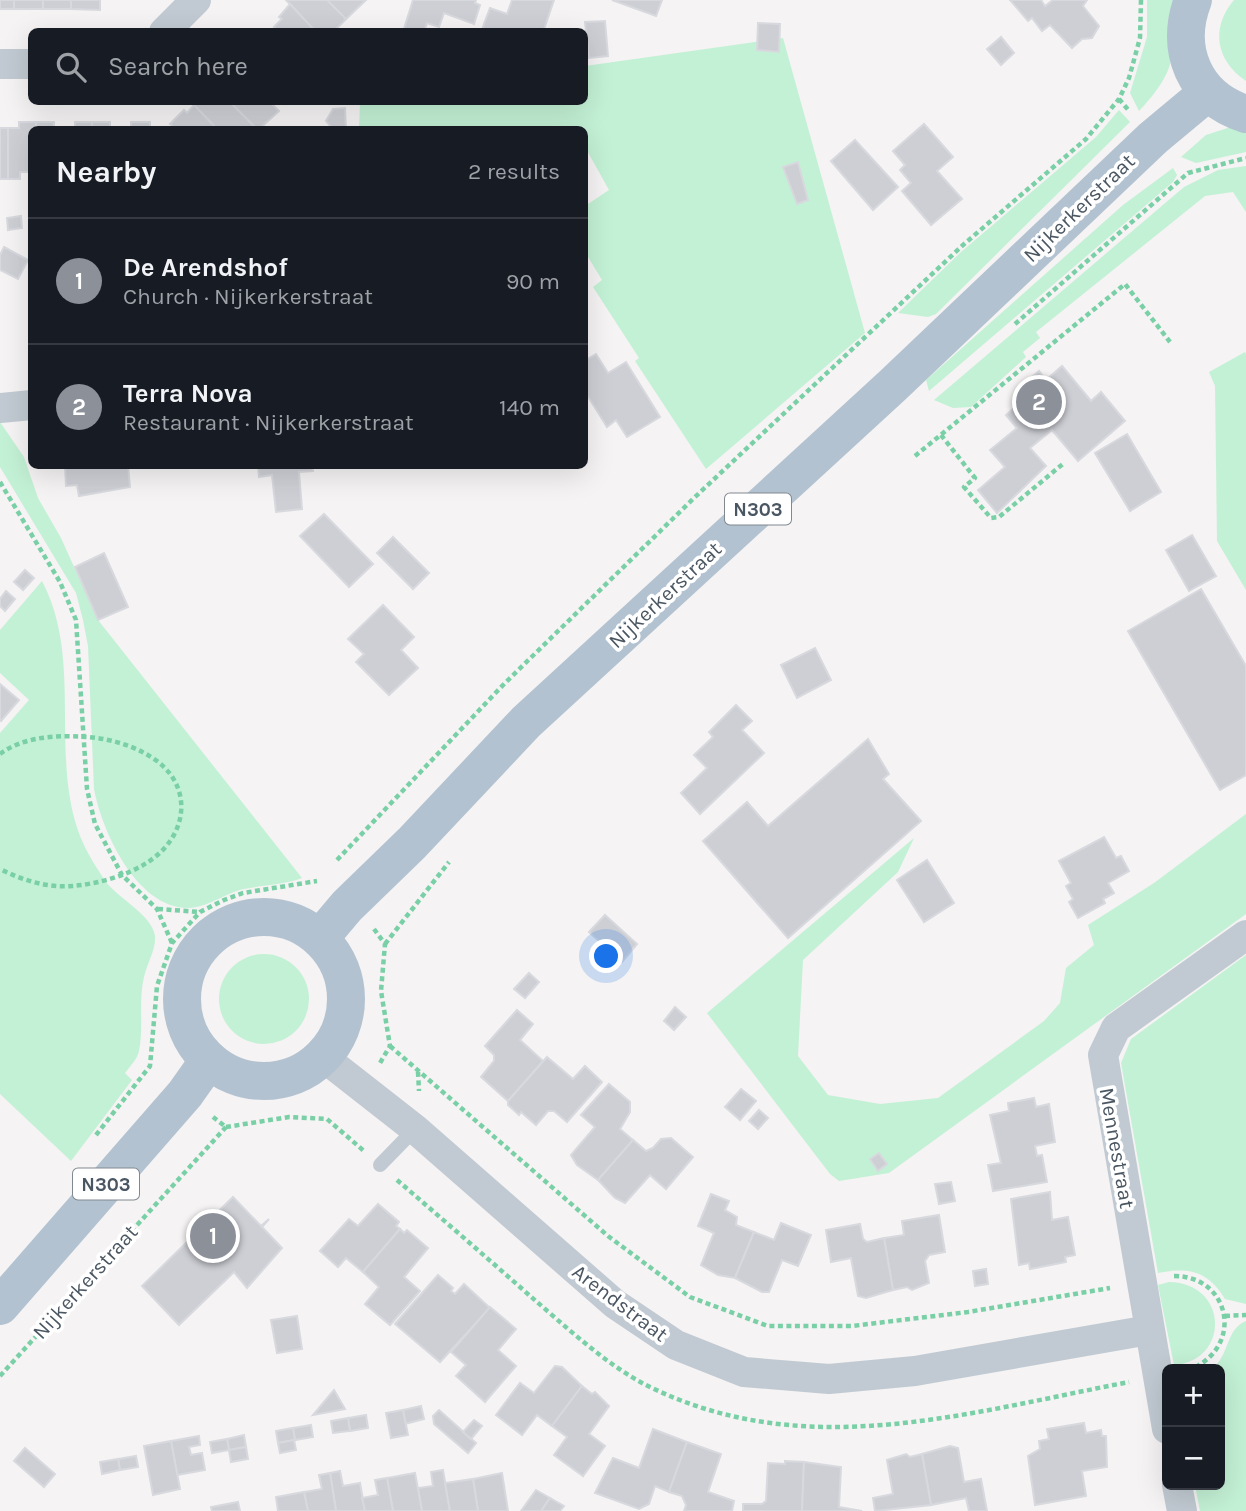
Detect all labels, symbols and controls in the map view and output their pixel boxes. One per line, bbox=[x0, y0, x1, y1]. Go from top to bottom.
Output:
search box bbox=[28, 28, 588, 105]
icon: search bbox=[52, 48, 90, 86]
text: Search here bbox=[108, 51, 248, 82]
street label: Nijkerkerstraat bbox=[1018, 149, 1140, 267]
text: Nearby bbox=[56, 154, 156, 190]
text: 2 results bbox=[468, 158, 560, 185]
text: De Arendshof bbox=[123, 252, 288, 283]
text: 1 bbox=[75, 268, 83, 295]
text: 90 m bbox=[506, 268, 560, 295]
text: Church · Nijkerkerstraat bbox=[123, 283, 373, 310]
pin: 2 bbox=[1016, 376, 1062, 428]
text: Terra Nova bbox=[123, 378, 253, 409]
text: 2 bbox=[72, 394, 86, 421]
text: 140 m bbox=[499, 394, 560, 421]
text: Restaurant · Nijkerkerstraat bbox=[123, 409, 414, 436]
road number: N303 bbox=[725, 494, 791, 524]
street label: Nijkerkerstraat bbox=[604, 537, 726, 653]
your location bbox=[589, 939, 623, 973]
street label: Mennestraat bbox=[1095, 1086, 1139, 1210]
road number: N303 bbox=[73, 1168, 139, 1200]
pin: 1 bbox=[190, 1210, 236, 1262]
street label: Nijkerkerstraat bbox=[28, 1220, 143, 1344]
street label: Arendstraat bbox=[568, 1259, 672, 1347]
map controls bbox=[1162, 1364, 1225, 1490]
button: + bbox=[1162, 1364, 1225, 1427]
button: − bbox=[1162, 1427, 1225, 1490]

